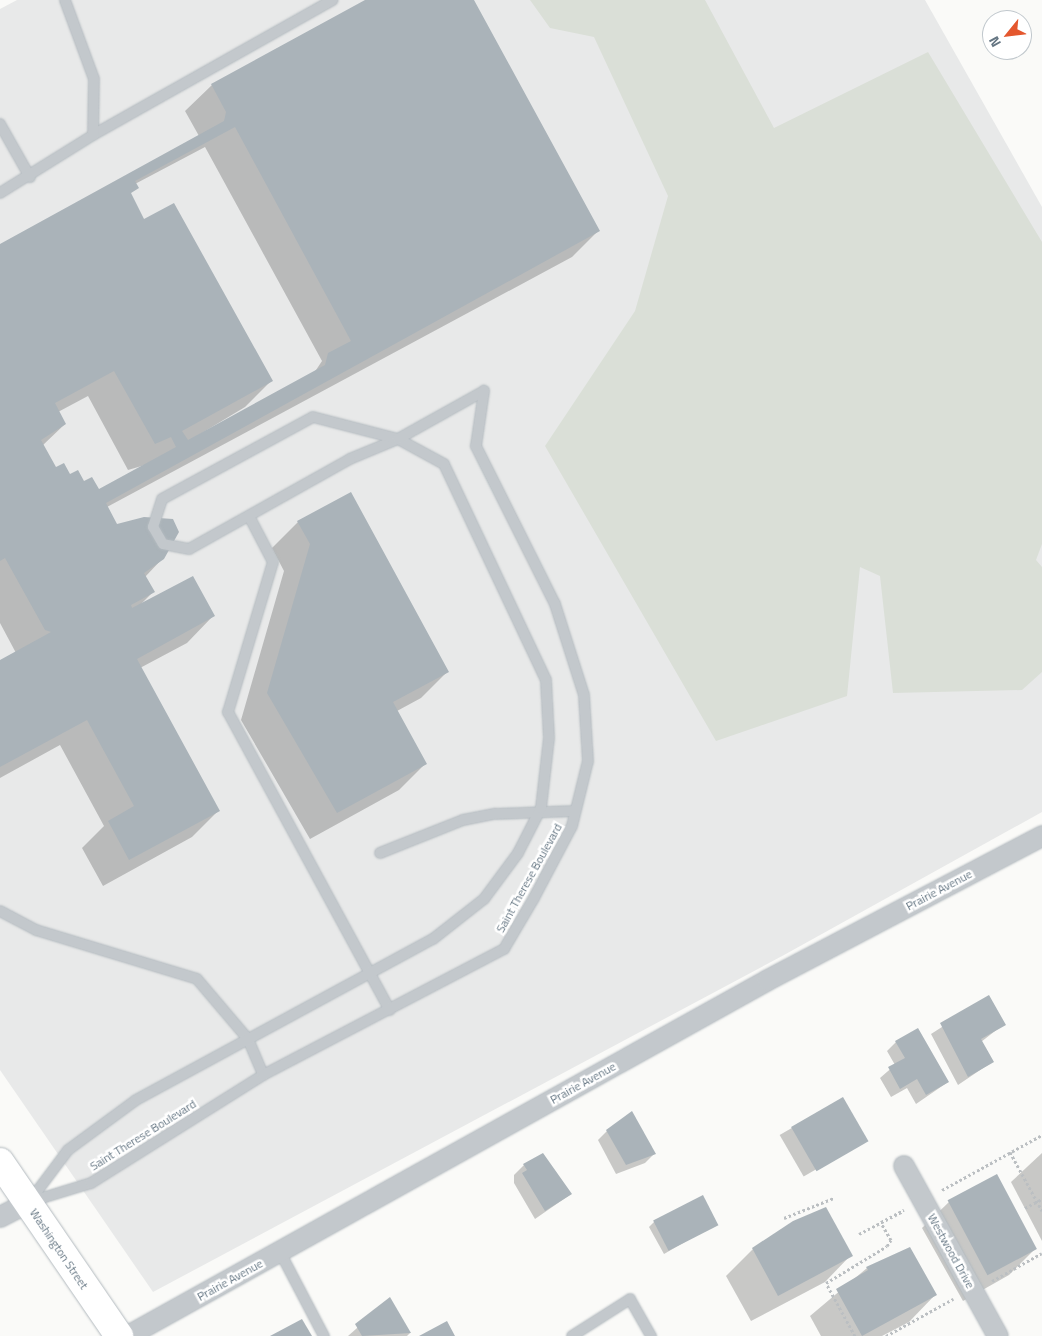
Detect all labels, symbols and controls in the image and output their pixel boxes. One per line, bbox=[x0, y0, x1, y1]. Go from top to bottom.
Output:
north arrow bbox=[982, 10, 1032, 60]
text: N bbox=[983, 33, 1006, 51]
street label: Saint Therese Boulevard bbox=[493, 821, 565, 935]
street label: Prairie Avenue bbox=[903, 867, 975, 913]
street label: Prairie Avenue bbox=[548, 1059, 618, 1107]
street label: Saint Therese Boulevard bbox=[87, 1096, 199, 1174]
street label: Washington Street bbox=[27, 1206, 91, 1292]
street label: Westwood Drive bbox=[925, 1211, 977, 1291]
street label: Prairie Avenue bbox=[195, 1256, 265, 1304]

